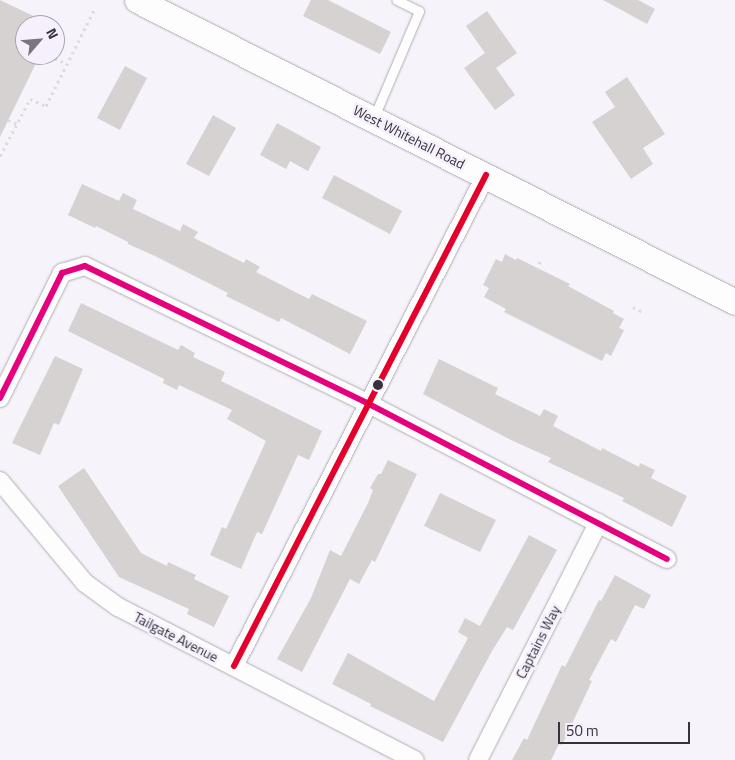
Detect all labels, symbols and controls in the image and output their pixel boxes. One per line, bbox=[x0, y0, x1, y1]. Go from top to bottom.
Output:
north arrow bbox=[15, 15, 65, 65]
text: N bbox=[41, 24, 64, 42]
street label: West Whitehall Road bbox=[350, 102, 468, 172]
unlabelled marker bbox=[373, 380, 383, 390]
street label: Captains Way bbox=[512, 603, 564, 681]
street label: Tailgate Avenue bbox=[131, 609, 221, 665]
scale bar bbox=[560, 712, 692, 744]
text: 50 m bbox=[566, 719, 599, 742]

